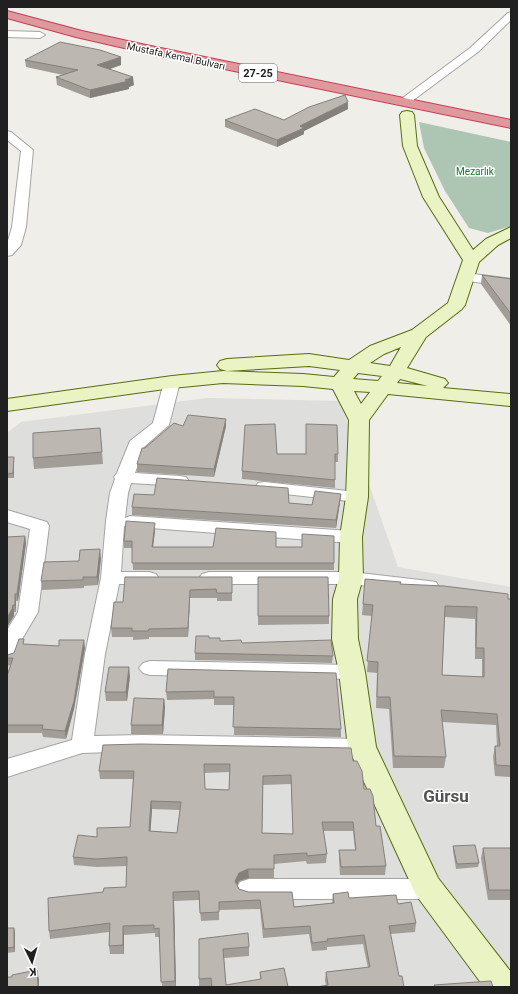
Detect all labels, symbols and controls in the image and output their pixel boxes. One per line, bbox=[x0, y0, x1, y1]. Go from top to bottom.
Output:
street label: Mustafa Kemal Bulvarı bbox=[126, 40, 226, 72]
road number: 27-25 bbox=[239, 64, 277, 82]
park label: Mezarlık bbox=[456, 166, 495, 177]
district label: Gürsu bbox=[423, 786, 469, 806]
north arrow bbox=[12, 942, 52, 982]
text: K bbox=[28, 965, 37, 978]

